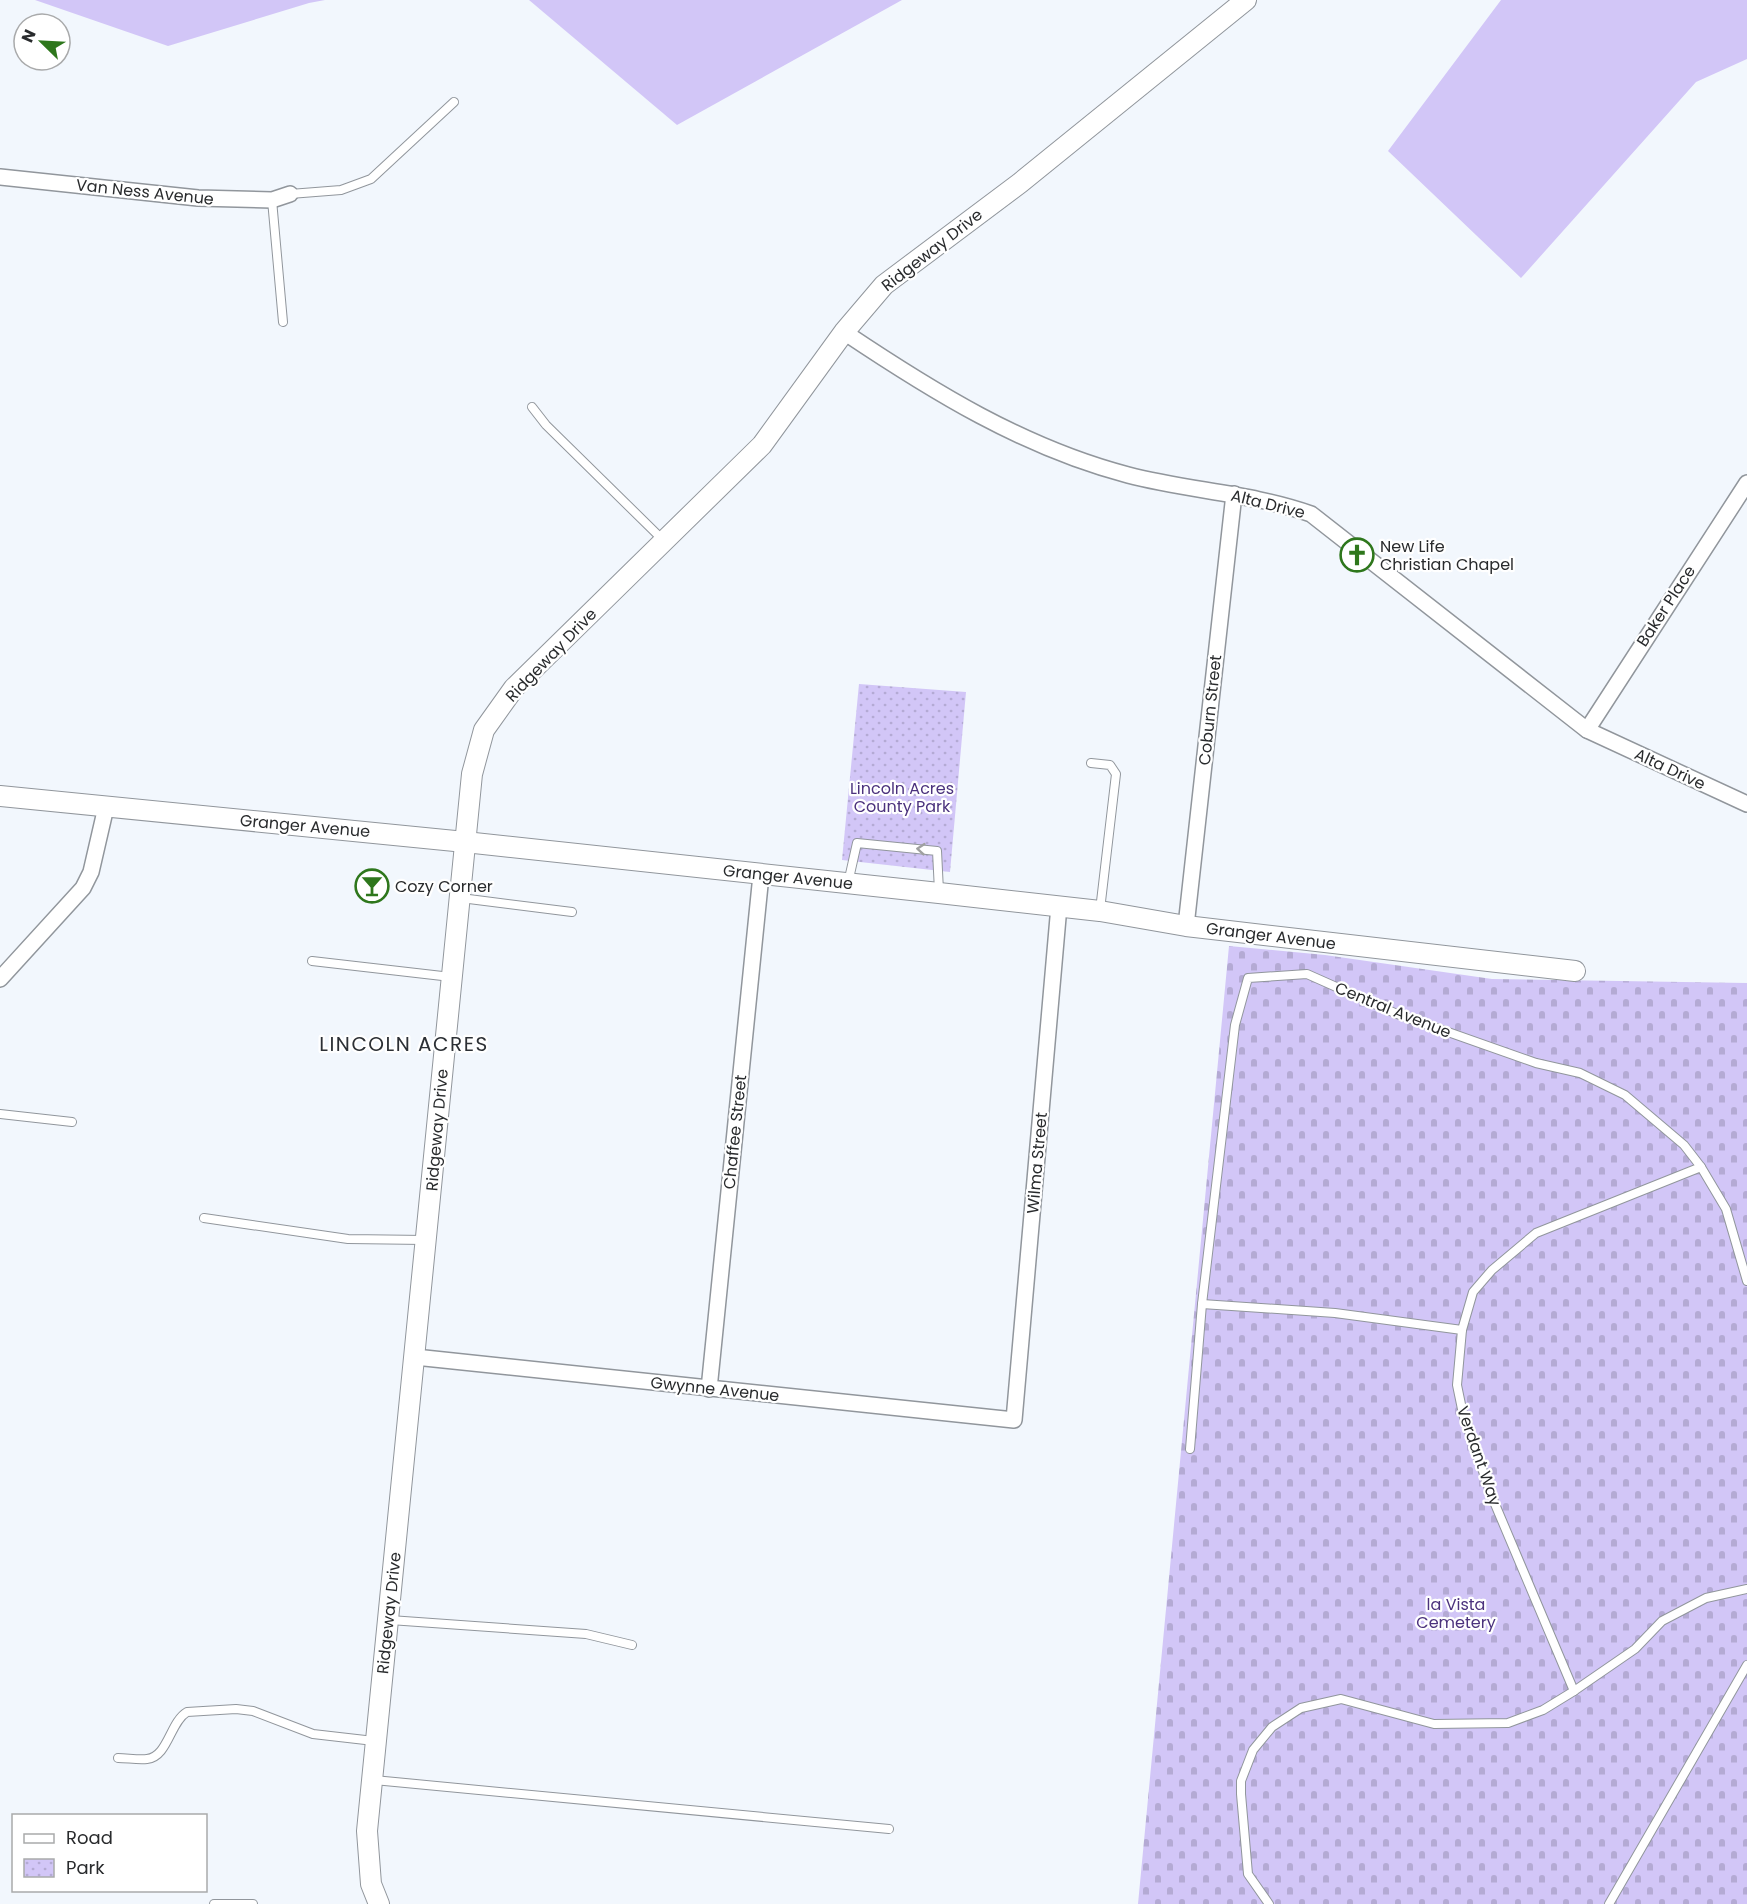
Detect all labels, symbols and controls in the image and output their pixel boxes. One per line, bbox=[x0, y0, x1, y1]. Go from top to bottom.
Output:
north arrow bbox=[12, 12, 72, 72]
text: N bbox=[16, 26, 42, 46]
street label: Van Ness Avenue bbox=[75, 173, 215, 211]
street label: Ridgeway Drive bbox=[877, 203, 987, 297]
street label: Alta Drive bbox=[1228, 484, 1308, 524]
place label: New Life Christian Chapel bbox=[1380, 535, 1514, 576]
church icon: New Life Christian Chapel bbox=[1339, 537, 1375, 573]
street label: Baker Place bbox=[1631, 561, 1701, 651]
street label: Ridgeway Drive bbox=[500, 603, 602, 707]
street label: Coburn Street bbox=[1193, 653, 1227, 766]
street label: Alta Drive bbox=[1631, 743, 1709, 795]
park label: Lincoln Acres County Park bbox=[850, 777, 954, 818]
street label: Granger Avenue bbox=[239, 809, 371, 843]
one-way arrow bbox=[916, 843, 925, 856]
street label: Granger Avenue bbox=[722, 859, 854, 895]
bar icon: Cozy Corner bbox=[354, 868, 390, 904]
place label: Cozy Corner bbox=[395, 875, 493, 898]
street label: Granger Avenue bbox=[1205, 917, 1337, 955]
street label: Central Avenue bbox=[1331, 976, 1455, 1044]
district label: LINCOLN ACRES bbox=[319, 1030, 489, 1058]
street label: Ridgeway Drive bbox=[420, 1068, 454, 1192]
street label: Chaffee Street bbox=[718, 1073, 752, 1190]
street label: Wilma Street bbox=[1021, 1111, 1053, 1215]
street label: Gwynne Avenue bbox=[649, 1371, 781, 1407]
street label: Verdant Way bbox=[1451, 1403, 1507, 1509]
street label: Ridgeway Drive bbox=[371, 1551, 407, 1675]
park label: la Vista Cemetery bbox=[1416, 1593, 1496, 1634]
legend bbox=[12, 1814, 207, 1892]
text: Road bbox=[66, 1825, 113, 1850]
text: Park bbox=[66, 1855, 105, 1880]

